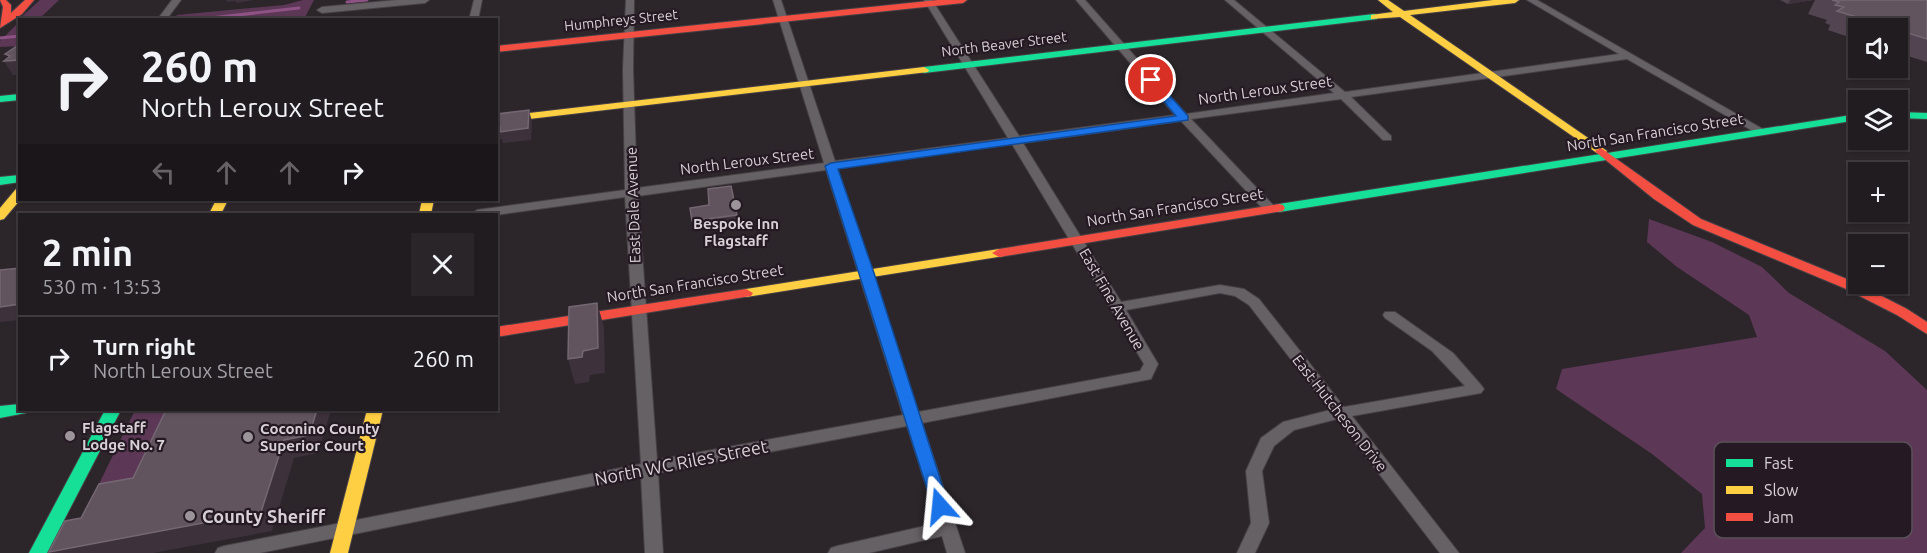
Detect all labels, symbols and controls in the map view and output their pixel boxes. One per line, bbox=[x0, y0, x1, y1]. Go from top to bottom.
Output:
street label: Humphreys Street bbox=[563, 6, 679, 34]
map controls bbox=[1848, 18, 1908, 294]
button: sound bbox=[1848, 18, 1908, 78]
street label: North Beaver Street bbox=[940, 28, 1068, 60]
icon: right bbox=[42, 42, 120, 120]
text: 260 m bbox=[141, 43, 258, 90]
pin bbox=[1125, 54, 1176, 105]
icon: arrive bbox=[1134, 63, 1167, 96]
street label: North Leroux Street bbox=[1197, 72, 1333, 108]
button: layers bbox=[1848, 90, 1908, 150]
text: North Leroux Street bbox=[141, 92, 384, 122]
street label: North San Francisco Street bbox=[1566, 110, 1745, 154]
street label: North Leroux Street bbox=[679, 144, 815, 178]
street label: East Dale Avenue bbox=[622, 147, 644, 263]
icon: left bbox=[147, 156, 180, 189]
icon: ahead bbox=[210, 156, 243, 189]
icon: ahead bbox=[273, 156, 306, 189]
icon: right bbox=[336, 156, 369, 189]
button: + bbox=[1848, 162, 1908, 222]
street label: North San Francisco Street bbox=[1086, 185, 1265, 229]
marker: Bespoke Inn Flagstaff bbox=[729, 198, 743, 212]
place label: Bespoke Inn Flagstaff bbox=[693, 215, 779, 249]
text: 2 min bbox=[42, 232, 133, 273]
button: close bbox=[411, 233, 474, 296]
button: − bbox=[1848, 234, 1908, 294]
street label: East Fine Avenue bbox=[1076, 245, 1148, 353]
street label: North San Francisco Street bbox=[606, 261, 785, 305]
text: 530 m · 13:53 bbox=[42, 275, 162, 298]
text: Turn right bbox=[93, 334, 195, 359]
icon: right bbox=[42, 342, 75, 375]
text: 260 m bbox=[413, 346, 474, 371]
street label: East Hutcheson Drive bbox=[1289, 351, 1391, 475]
text: North Leroux Street bbox=[93, 359, 273, 382]
place label: Flagstaff Lodge No. 7 bbox=[82, 419, 165, 453]
place label: Coconino County Superior Court bbox=[260, 420, 379, 454]
marker: Flagstaff Lodge No. 7 bbox=[63, 429, 77, 443]
marker: Coconino County Superior Court bbox=[241, 430, 255, 444]
street label: North WC Riles Street bbox=[593, 435, 769, 489]
legend bbox=[1714, 442, 1912, 538]
text: Fast bbox=[1764, 454, 1794, 472]
position arrow bbox=[908, 474, 972, 538]
text: Slow bbox=[1764, 481, 1799, 499]
place label: County Sheriff bbox=[202, 506, 325, 526]
text: Jam bbox=[1764, 508, 1794, 526]
marker: County Sheriff bbox=[183, 509, 197, 523]

